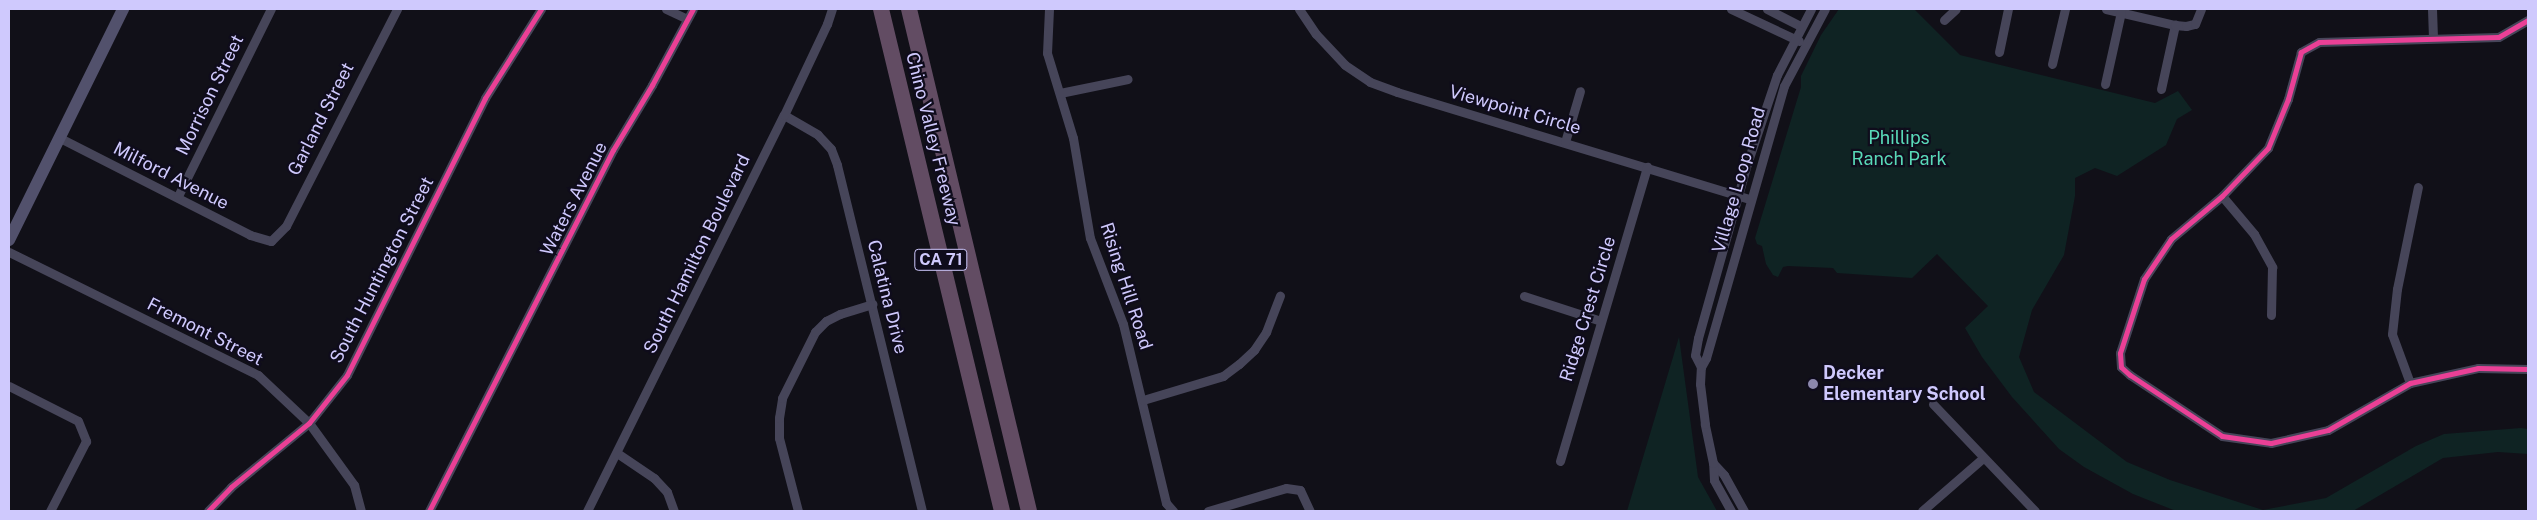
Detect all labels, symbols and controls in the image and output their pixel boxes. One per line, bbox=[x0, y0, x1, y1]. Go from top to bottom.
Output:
street label: Morrison Street bbox=[172, 31, 248, 159]
street label: Chino Valley Freeway bbox=[901, 50, 965, 228]
street label: Garland Street bbox=[283, 59, 359, 179]
street label: Viewpoint Circle bbox=[1447, 81, 1583, 139]
street label: Village Loop Road bbox=[1708, 105, 1770, 255]
park label: Phillips Ranch Park bbox=[1851, 128, 1947, 170]
street label: Milford Avenue bbox=[110, 138, 232, 214]
street label: Waters Avenue bbox=[536, 138, 612, 260]
street label: South Hamilton Boulevard bbox=[639, 151, 755, 357]
street label: South Huntington Street bbox=[326, 173, 438, 367]
street label: Rising Hill Road bbox=[1095, 220, 1157, 352]
street label: Ridge Crest Circle bbox=[1556, 234, 1620, 384]
street label: Calatina Drive bbox=[862, 238, 912, 356]
road number: CA 71 bbox=[914, 246, 968, 274]
street label: Fremont Street bbox=[143, 293, 267, 371]
place label: Decker Elementary School bbox=[1823, 363, 1986, 406]
marker: Decker Elementary School bbox=[1807, 378, 1819, 390]

